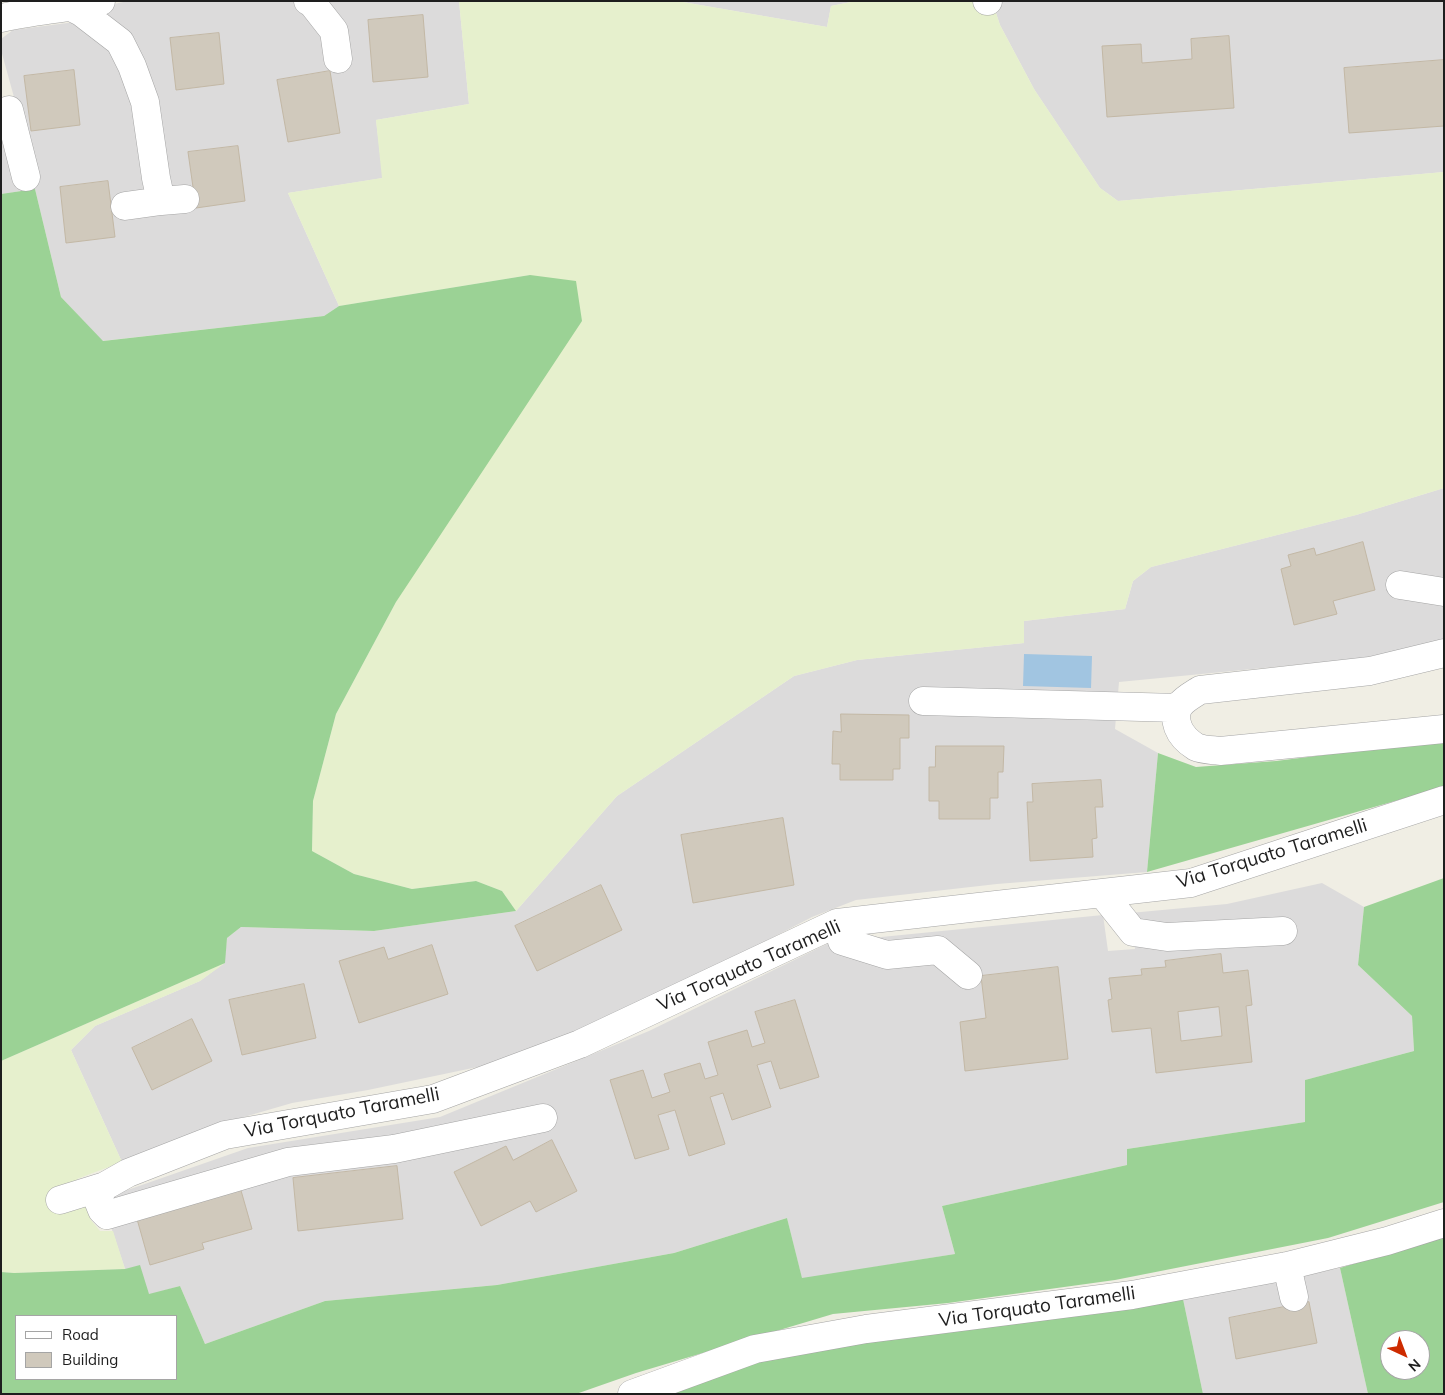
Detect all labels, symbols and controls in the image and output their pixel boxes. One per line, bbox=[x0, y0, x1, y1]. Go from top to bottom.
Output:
street label: Via Torquato Taramelli bbox=[1174, 814, 1370, 894]
street label: Via Torquato Taramelli bbox=[654, 915, 844, 1017]
street label: Via Torquato Taramelli bbox=[243, 1083, 441, 1143]
street label: Via Torquato Taramelli bbox=[937, 1282, 1137, 1332]
legend bbox=[15, 1315, 178, 1380]
text: Road bbox=[62, 1325, 99, 1344]
north arrow bbox=[1380, 1330, 1430, 1380]
text: Building bbox=[62, 1350, 118, 1369]
text: N bbox=[1405, 1355, 1425, 1375]

